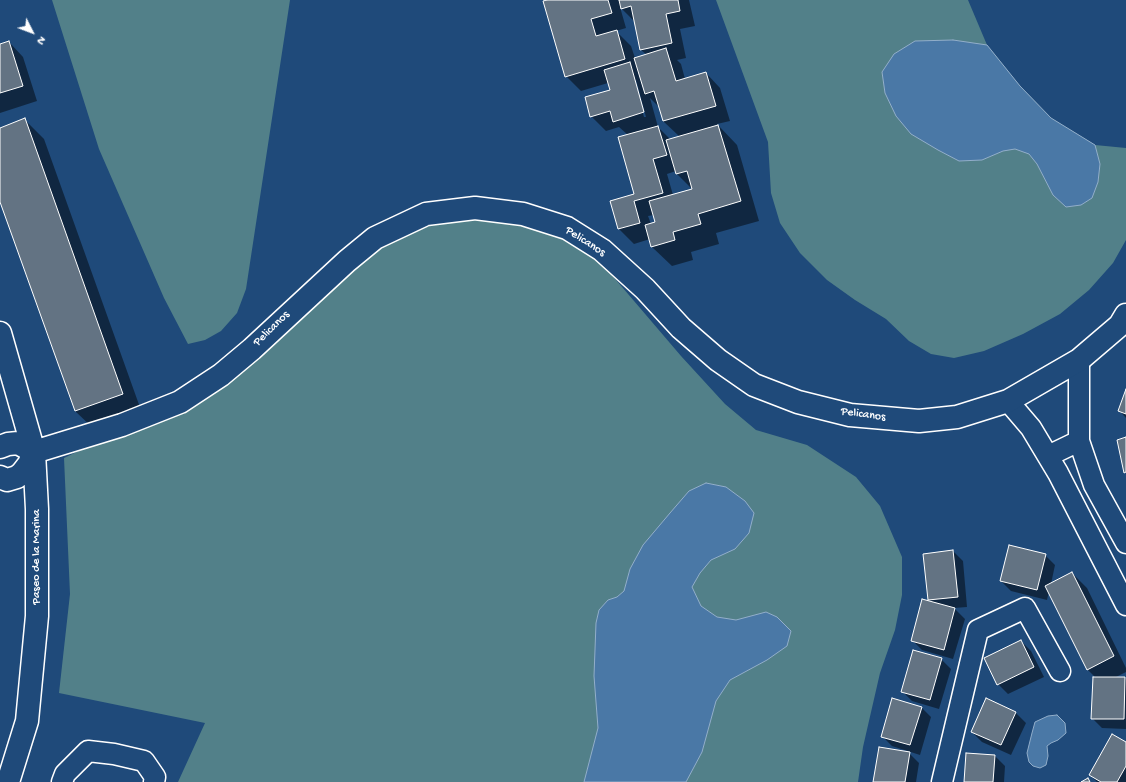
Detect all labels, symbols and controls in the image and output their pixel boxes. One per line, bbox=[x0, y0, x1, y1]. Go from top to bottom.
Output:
north arrow bbox=[12, 12, 52, 52]
text: N bbox=[34, 33, 48, 47]
street label: Pelicanos bbox=[562, 224, 608, 260]
street label: Pelicanos bbox=[251, 308, 293, 350]
street label: Pelicanos bbox=[840, 405, 886, 425]
street label: Paseo de la Marina bbox=[30, 509, 44, 605]

